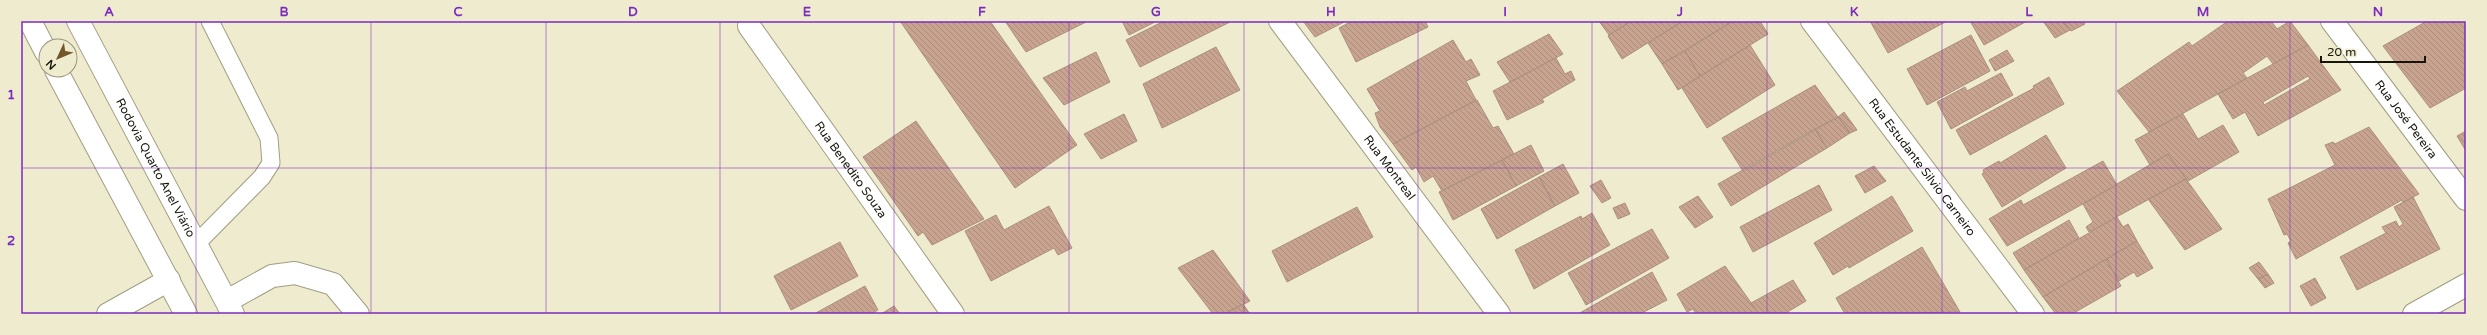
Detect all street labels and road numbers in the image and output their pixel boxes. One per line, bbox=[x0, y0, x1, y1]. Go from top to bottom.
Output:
street label: Rua José Pereira bbox=[2372, 77, 2440, 161]
street label: Rodovia Quarto Anel Viário bbox=[113, 96, 198, 240]
street label: Rua Estudante Silvio Carneiro bbox=[1866, 96, 1979, 239]
street label: Rua Benedito Souza bbox=[812, 119, 890, 221]
street label: Rua Montreal bbox=[1361, 132, 1418, 203]

